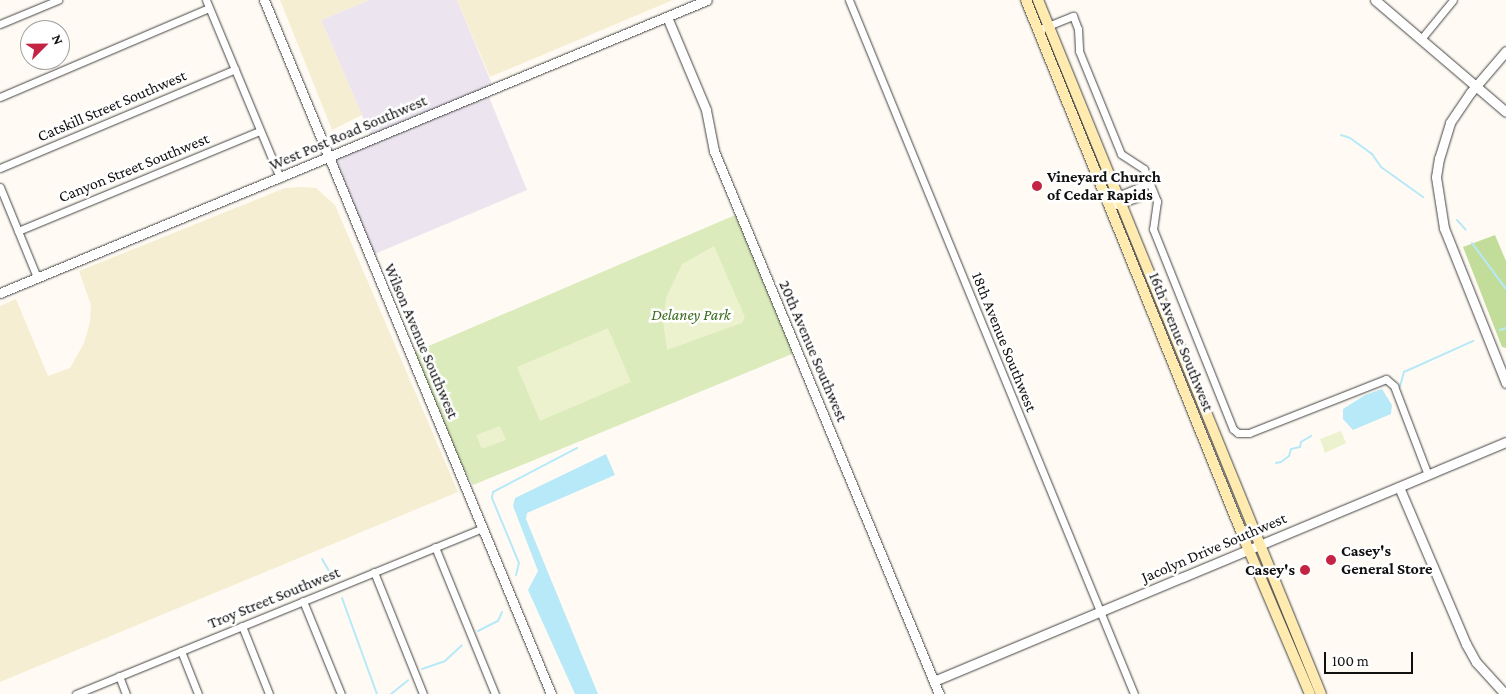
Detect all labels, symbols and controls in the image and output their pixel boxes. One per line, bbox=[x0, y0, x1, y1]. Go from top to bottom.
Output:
north arrow bbox=[20, 20, 70, 70]
text: N bbox=[49, 32, 67, 47]
street label: Catskill Street Southwest bbox=[35, 66, 189, 146]
street label: West Post Road Southwest bbox=[266, 91, 430, 175]
street label: Canyon Street Southwest bbox=[56, 129, 212, 207]
place label: Vineyard Church of Cedar Rapids bbox=[1047, 167, 1161, 205]
marker: Vineyard Church of Cedar Rapids bbox=[1031, 180, 1043, 192]
street label: Wilson Avenue Southwest bbox=[380, 260, 462, 422]
street label: 18th Avenue Southwest bbox=[967, 269, 1041, 415]
street label: 16th Avenue Southwest bbox=[1144, 270, 1218, 414]
street label: 20th Avenue Southwest bbox=[775, 277, 851, 425]
park label: Delaney Park bbox=[651, 305, 731, 325]
street label: Jacolyn Drive Southwest bbox=[1139, 509, 1289, 587]
place label: Casey's General Store bbox=[1341, 541, 1432, 579]
marker: Casey's General Store bbox=[1325, 554, 1337, 566]
place label: Casey's bbox=[1245, 560, 1295, 580]
street label: Troy Street Southwest bbox=[205, 563, 343, 633]
marker: Casey's bbox=[1299, 564, 1311, 576]
scale bar bbox=[1326, 642, 1415, 674]
text: 100 m bbox=[1332, 653, 1369, 669]

